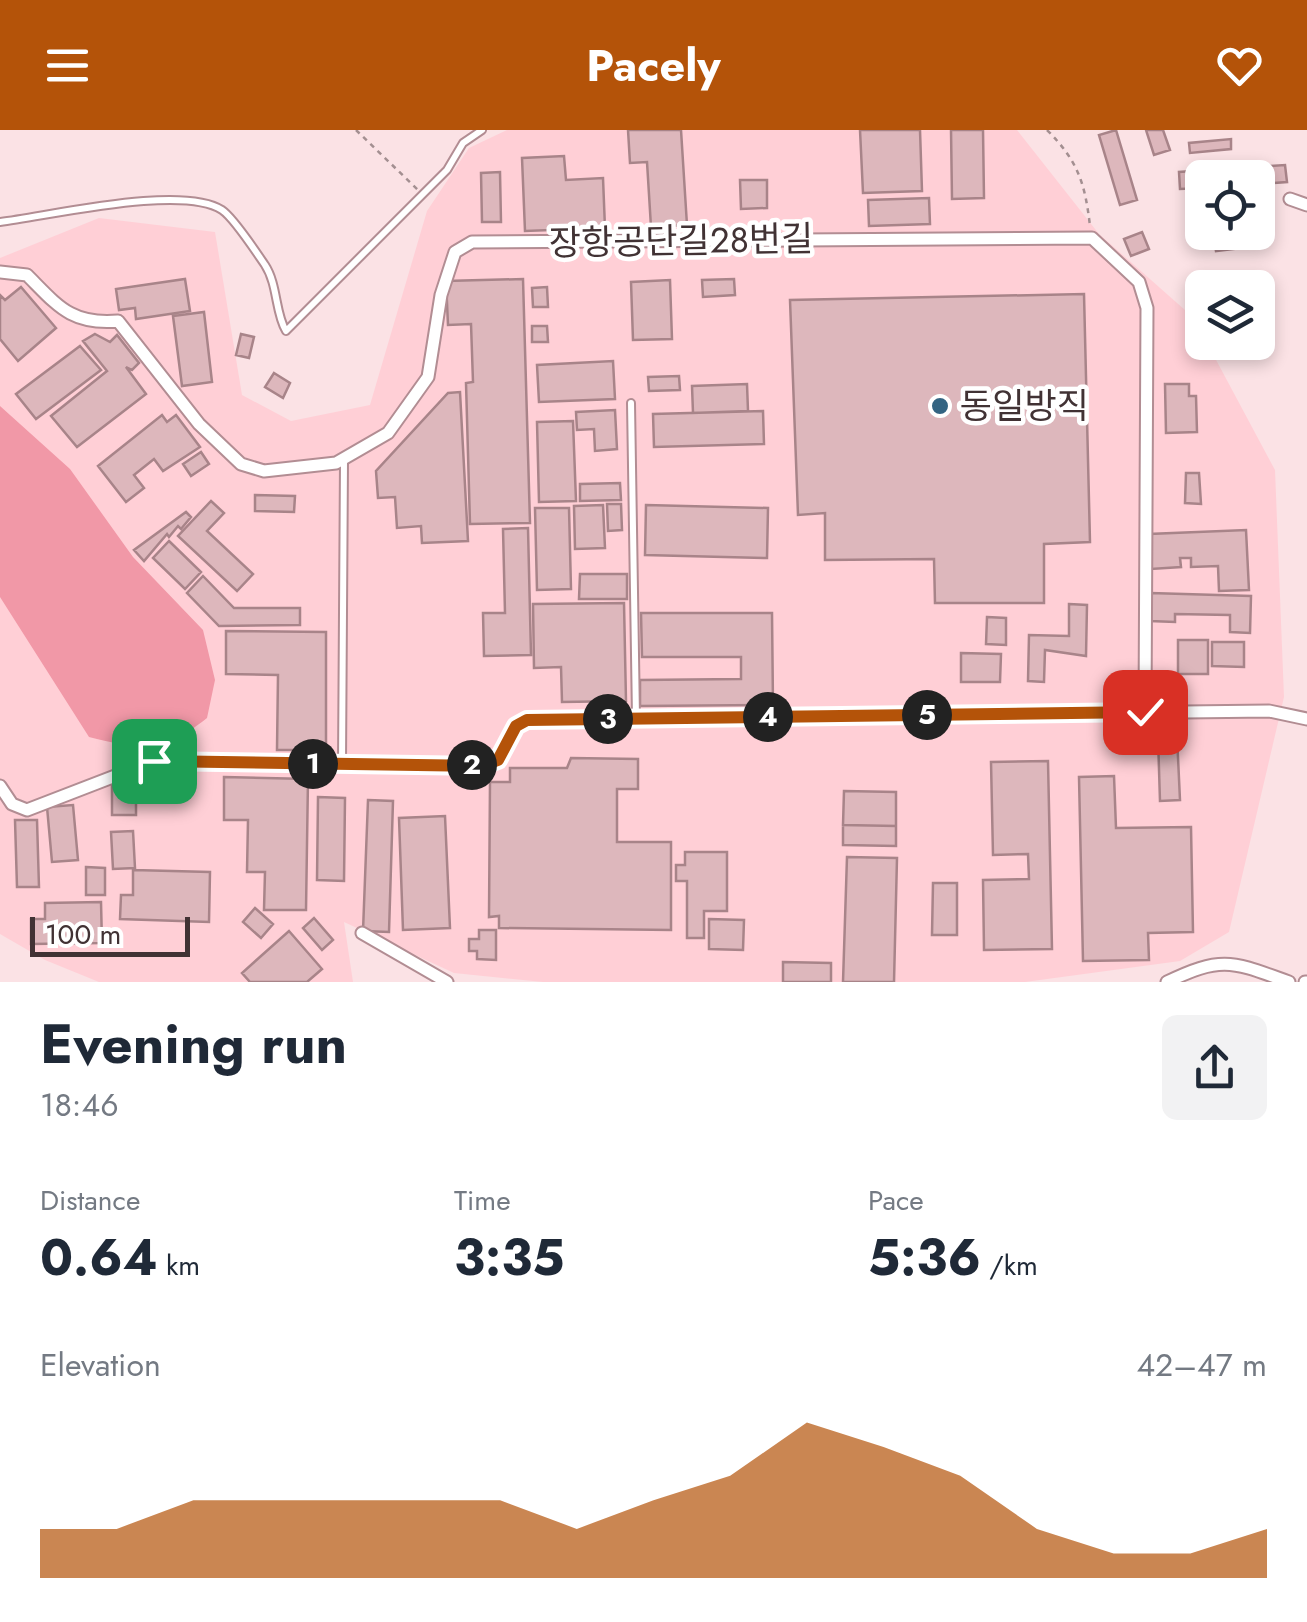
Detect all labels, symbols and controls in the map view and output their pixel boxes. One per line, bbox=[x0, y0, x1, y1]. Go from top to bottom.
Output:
text: Pacely bbox=[586, 33, 721, 98]
icon: menu bbox=[40, 38, 95, 93]
icon: heart bbox=[1212, 38, 1267, 93]
map controls bbox=[1185, 160, 1275, 360]
button: locate bbox=[1185, 160, 1275, 250]
street label: 장항공단길28번길 bbox=[548, 214, 814, 268]
button: layers bbox=[1185, 270, 1275, 360]
place label: 동일방직 bbox=[960, 381, 1089, 431]
marker: 동일방직 bbox=[929, 395, 951, 417]
pin bbox=[1103, 670, 1188, 755]
icon: check bbox=[1118, 685, 1173, 740]
pin: 5 bbox=[902, 690, 952, 740]
pin: 4 bbox=[743, 692, 793, 742]
pin: 3 bbox=[583, 694, 633, 744]
text: 5 bbox=[918, 694, 936, 735]
text: 4 bbox=[758, 696, 778, 737]
text: 3 bbox=[599, 698, 617, 739]
pin bbox=[112, 719, 197, 804]
icon: arrive bbox=[127, 734, 182, 789]
pin: 1 bbox=[288, 739, 338, 789]
pin: 2 bbox=[447, 740, 497, 790]
text: 1 bbox=[306, 743, 320, 784]
text: 2 bbox=[463, 744, 481, 785]
scale bar bbox=[30, 912, 190, 956]
text: 100 m bbox=[45, 914, 121, 955]
text: Evening run bbox=[40, 1004, 347, 1084]
button: share bbox=[1162, 1015, 1267, 1120]
text: 18:46 bbox=[40, 1082, 119, 1128]
text: Distance bbox=[40, 1180, 140, 1221]
text: Time bbox=[454, 1180, 511, 1221]
text: Pace bbox=[868, 1180, 924, 1221]
text: 0.64 bbox=[40, 1221, 158, 1294]
text: 3:35 bbox=[454, 1221, 564, 1294]
text: 5:36 bbox=[868, 1221, 981, 1294]
text: km bbox=[158, 1245, 200, 1286]
text: /km bbox=[981, 1245, 1038, 1286]
text: Elevation bbox=[40, 1342, 161, 1388]
text: 42–47 m bbox=[1136, 1342, 1267, 1388]

